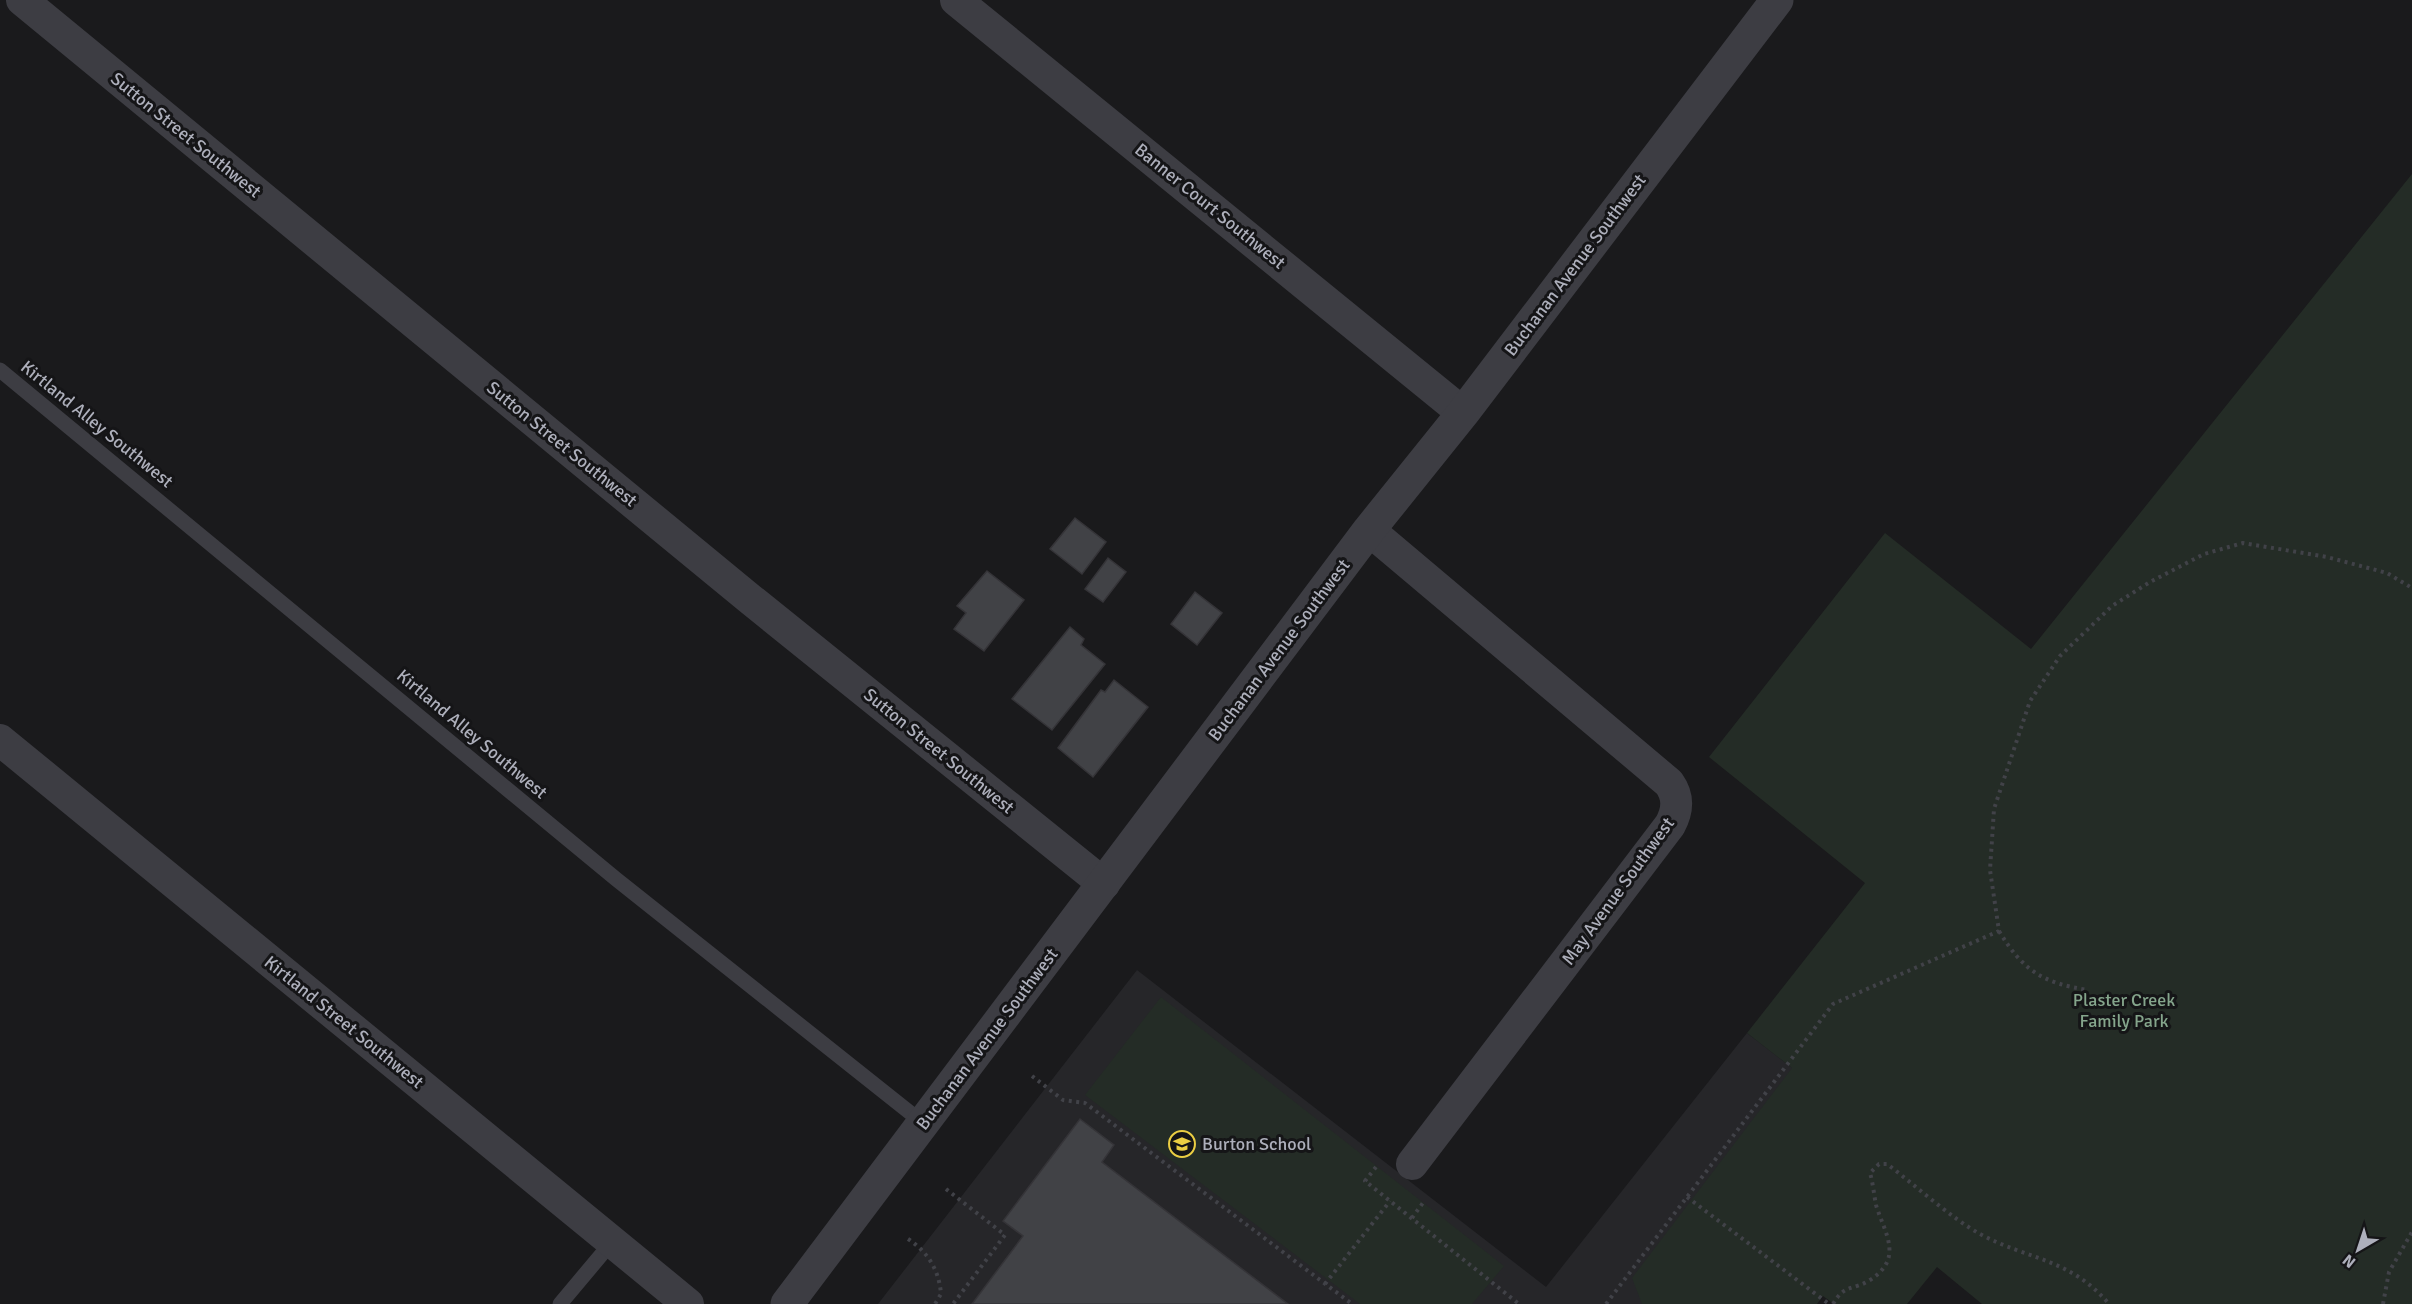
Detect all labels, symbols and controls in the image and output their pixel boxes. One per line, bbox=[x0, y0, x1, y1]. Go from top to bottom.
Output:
street label: Sutton Street Southwest bbox=[106, 68, 266, 202]
street label: Banner Court Southwest bbox=[1130, 138, 1290, 274]
street label: Buchanan Avenue Southwest bbox=[1499, 170, 1651, 360]
street label: Kirtland Alley Southwest bbox=[16, 356, 178, 492]
street label: Sutton Street Southwest bbox=[482, 377, 642, 511]
street label: Buchanan Avenue Southwest bbox=[1203, 555, 1355, 745]
street label: Kirtland Alley Southwest bbox=[392, 665, 552, 803]
street label: Sutton Street Southwest bbox=[859, 684, 1019, 818]
street label: May Avenue Southwest bbox=[1557, 813, 1679, 969]
street label: Buchanan Avenue Southwest bbox=[911, 944, 1063, 1134]
street label: Kirtland Street Southwest bbox=[260, 951, 428, 1093]
park label: Plaster Creek Family Park bbox=[2073, 989, 2175, 1032]
school or university icon: Burton School bbox=[1167, 1129, 1197, 1159]
place label: Burton School bbox=[1202, 1133, 1311, 1155]
north arrow bbox=[2328, 1220, 2388, 1280]
text: N bbox=[2339, 1250, 2360, 1272]

